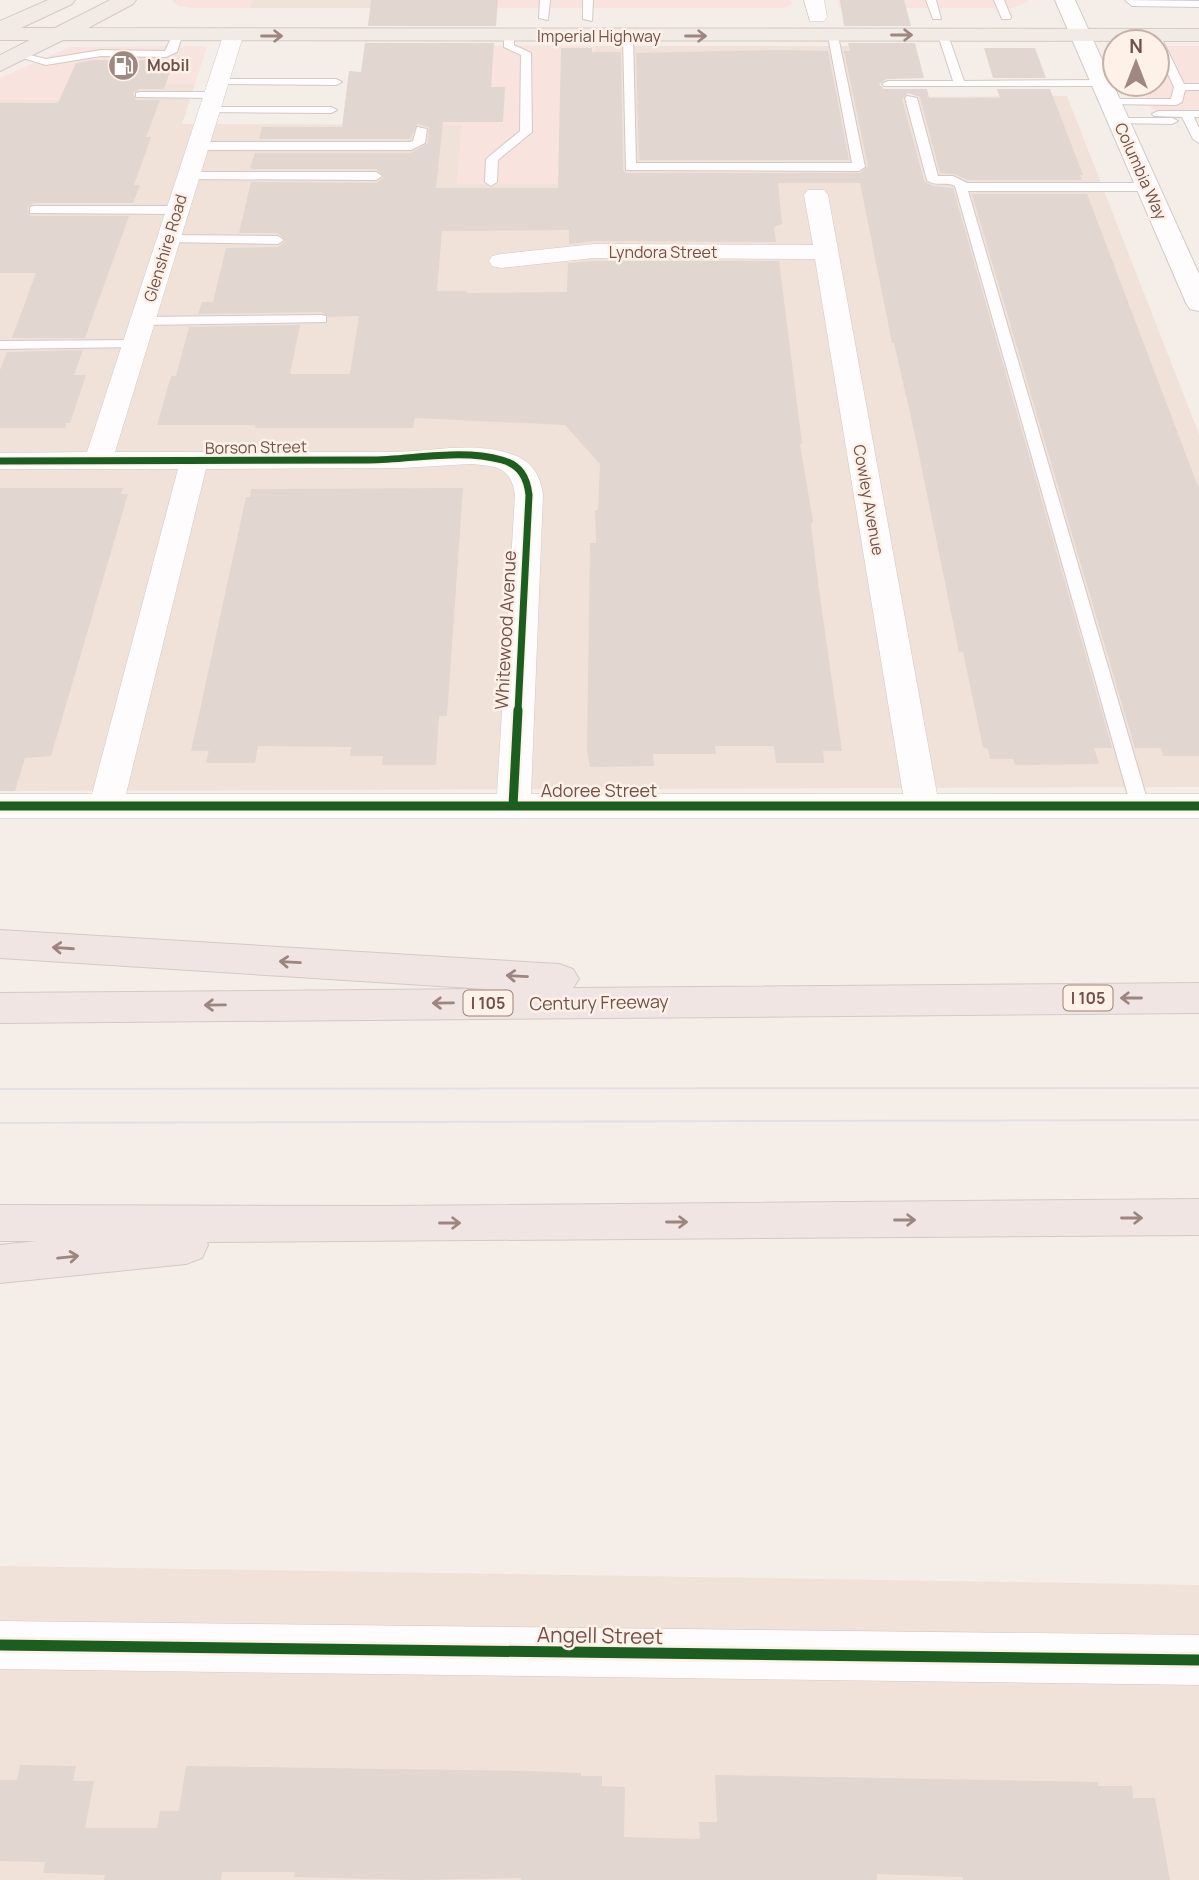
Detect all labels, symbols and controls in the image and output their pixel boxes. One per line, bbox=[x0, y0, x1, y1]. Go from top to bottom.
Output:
street label: Imperial Highway bbox=[537, 25, 661, 47]
one-way arrow bbox=[890, 28, 913, 42]
north arrow bbox=[1101, 28, 1171, 98]
one-way arrow bbox=[261, 29, 284, 43]
one-way arrow bbox=[684, 29, 707, 43]
text: N bbox=[1129, 33, 1143, 59]
fuel station icon: Mobil bbox=[107, 48, 141, 82]
place label: Mobil bbox=[147, 54, 189, 76]
street label: Columbia Way bbox=[1110, 119, 1172, 224]
street label: Glenshire Road bbox=[138, 192, 192, 304]
street label: Lyndora Street bbox=[609, 241, 717, 263]
street label: Borson Street bbox=[205, 435, 307, 459]
street label: Cowley Avenue bbox=[848, 443, 890, 557]
street label: Whitewood Avenue bbox=[489, 550, 521, 710]
street label: Adoree Street bbox=[541, 778, 657, 802]
one-way arrow bbox=[52, 942, 75, 955]
one-way arrow bbox=[279, 956, 302, 969]
one-way arrow bbox=[507, 969, 529, 982]
road number: I 105 bbox=[1064, 986, 1112, 1010]
street label: Century Freeway bbox=[529, 989, 669, 1015]
road number: I 105 bbox=[463, 990, 512, 1015]
one-way arrow bbox=[1120, 991, 1143, 1005]
one-way arrow bbox=[432, 996, 455, 1010]
one-way arrow bbox=[204, 999, 227, 1012]
one-way arrow bbox=[1121, 1211, 1144, 1224]
one-way arrow bbox=[893, 1213, 916, 1226]
one-way arrow bbox=[666, 1215, 689, 1228]
one-way arrow bbox=[438, 1217, 461, 1230]
one-way arrow bbox=[56, 1250, 79, 1263]
street label: Angell Street bbox=[537, 1620, 663, 1650]

